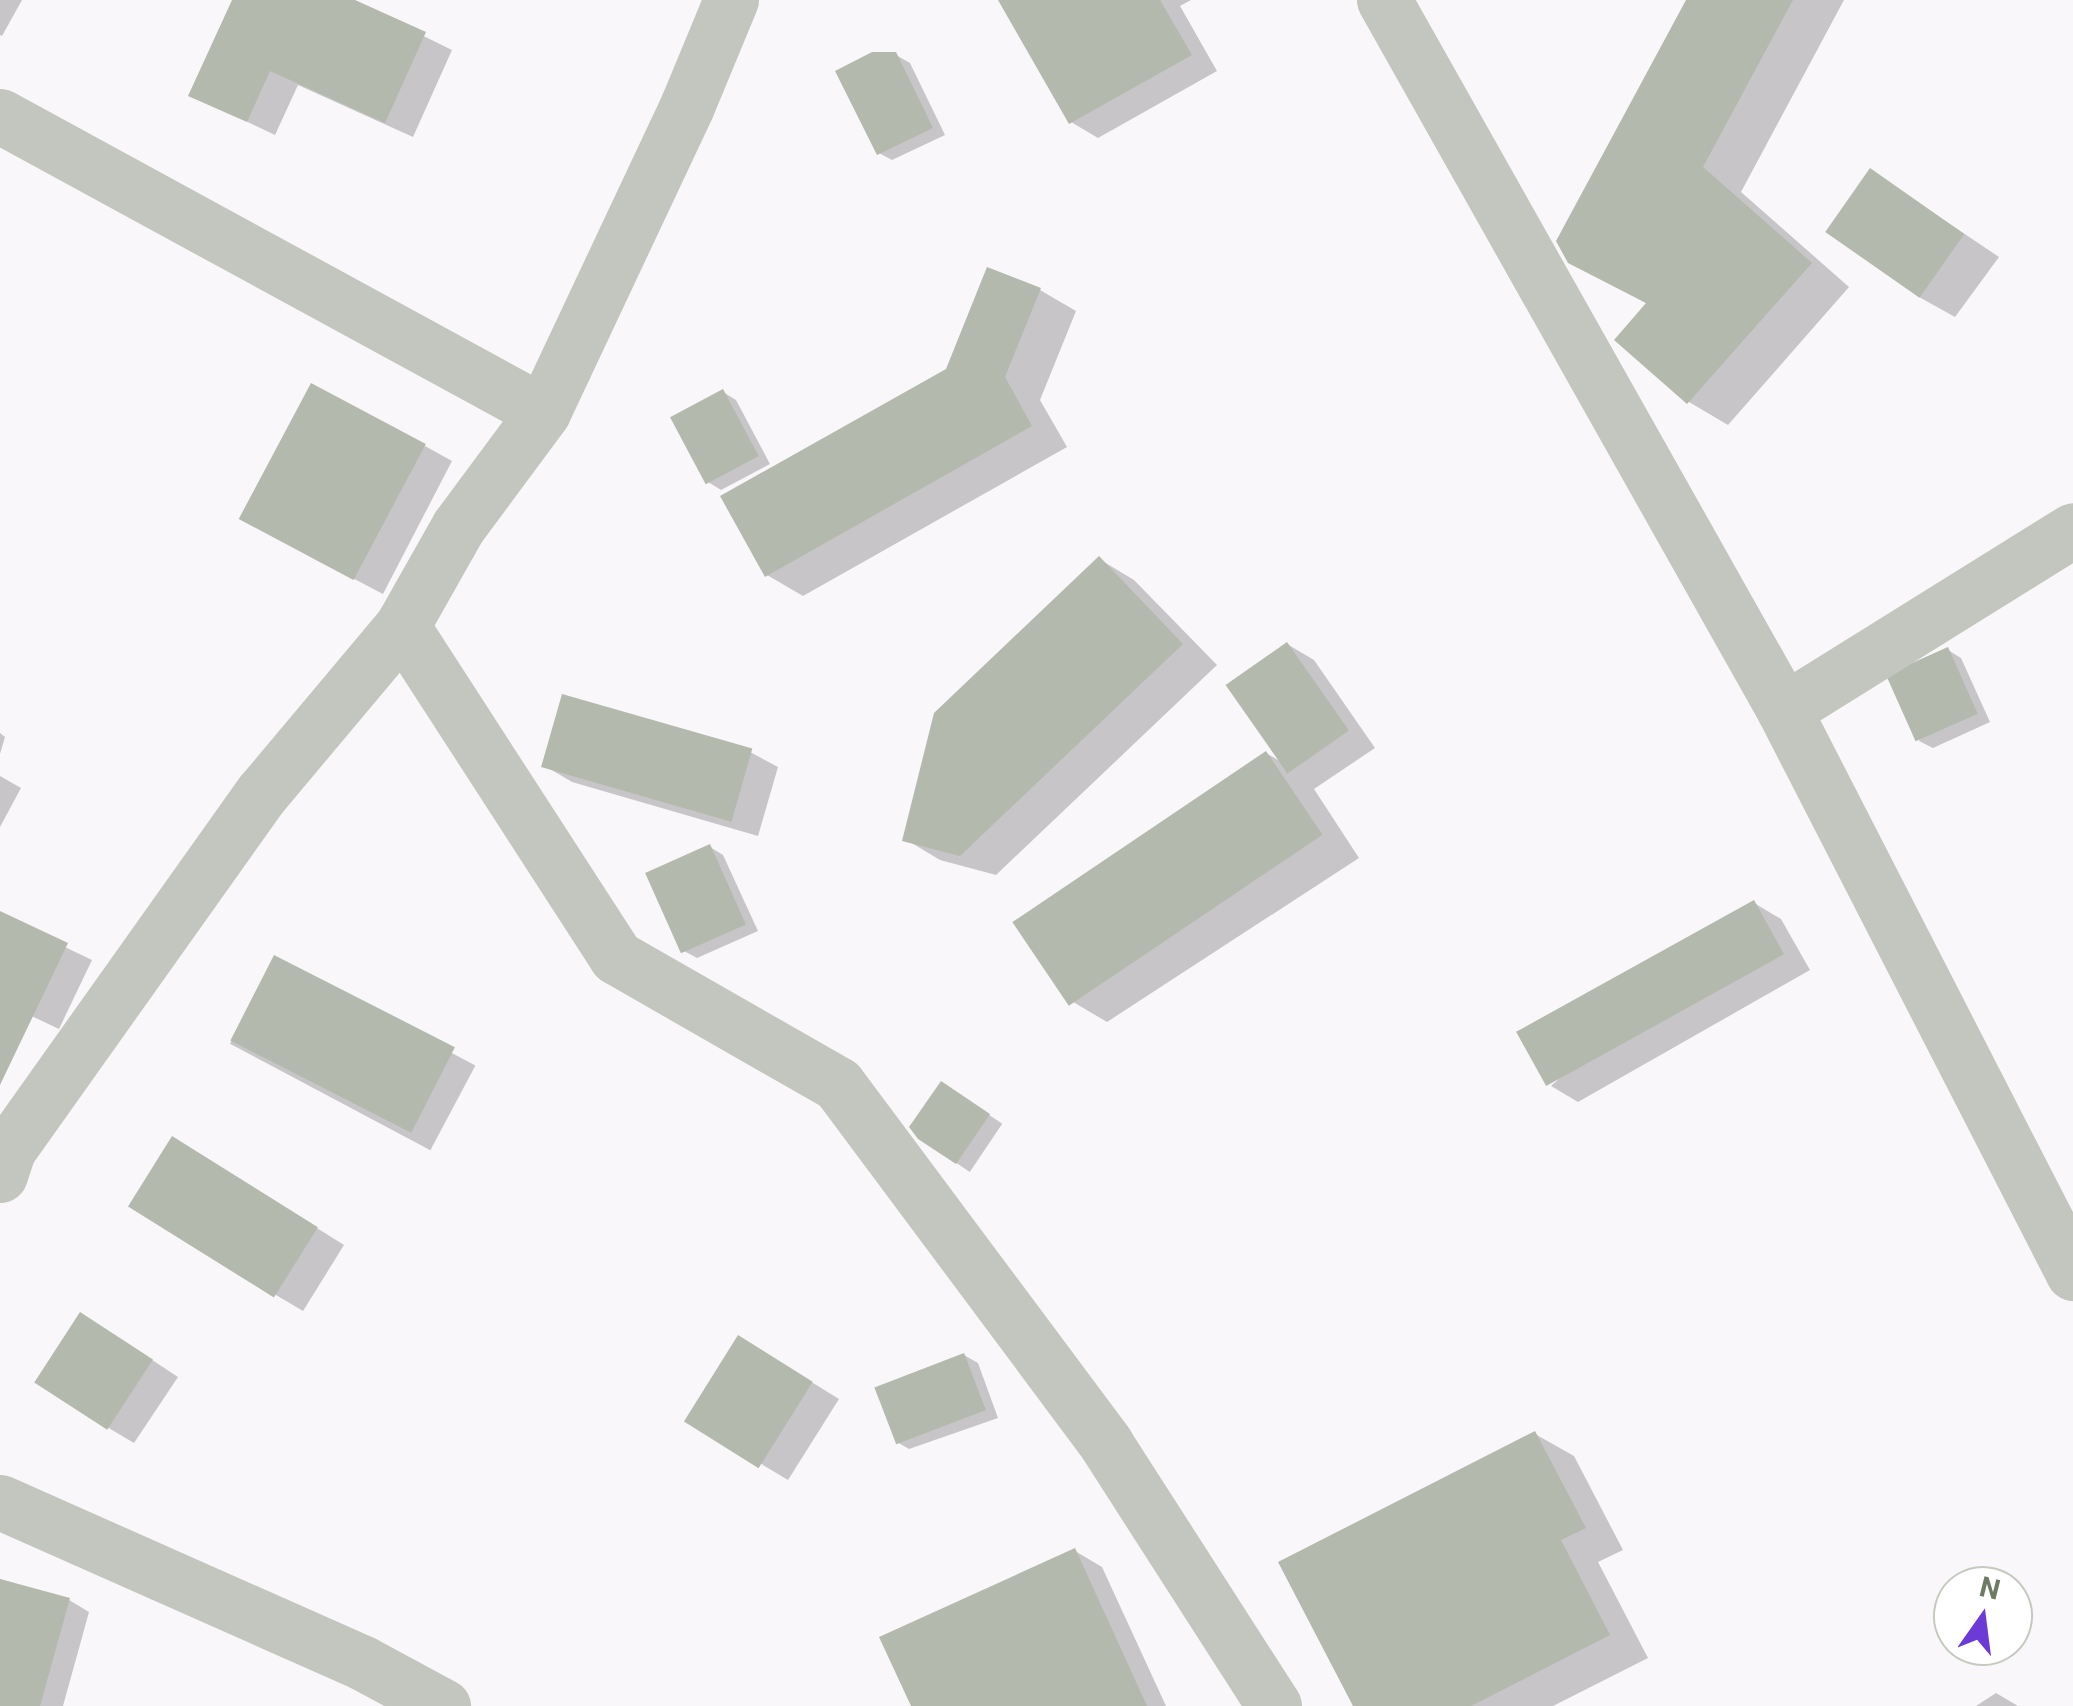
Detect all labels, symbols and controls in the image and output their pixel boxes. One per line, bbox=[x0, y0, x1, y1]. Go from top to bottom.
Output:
north arrow bbox=[1933, 1566, 2033, 1666]
text: N bbox=[1976, 1570, 2003, 1607]

